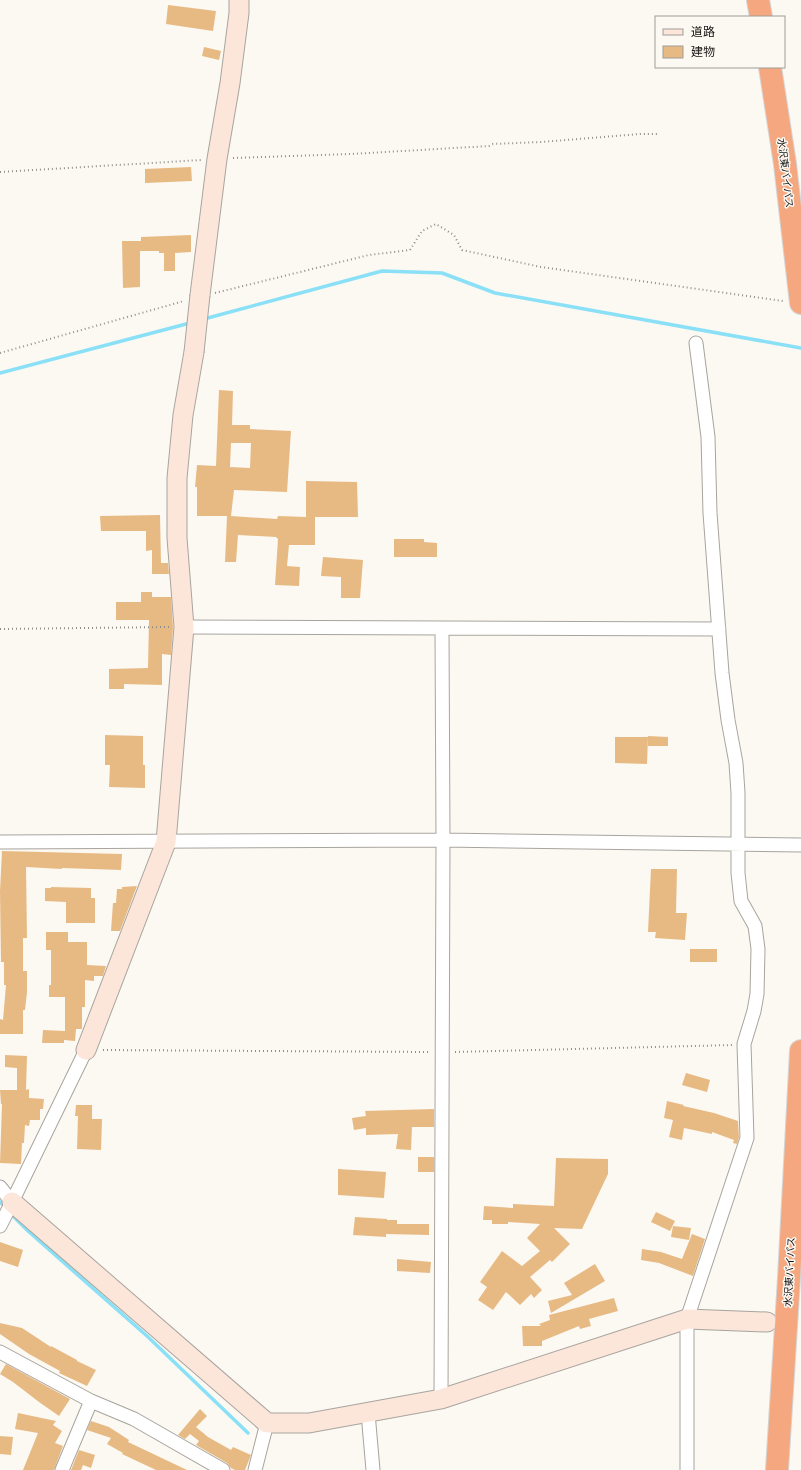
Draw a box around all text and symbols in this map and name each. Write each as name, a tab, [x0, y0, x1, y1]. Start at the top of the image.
legend	[655, 16, 785, 68]
text: 道路	[691, 25, 715, 39]
text: 建物	[691, 45, 715, 59]
street label: 水沢東バイパス	[775, 138, 795, 208]
street label: 水沢東バイパス	[782, 1237, 798, 1307]

